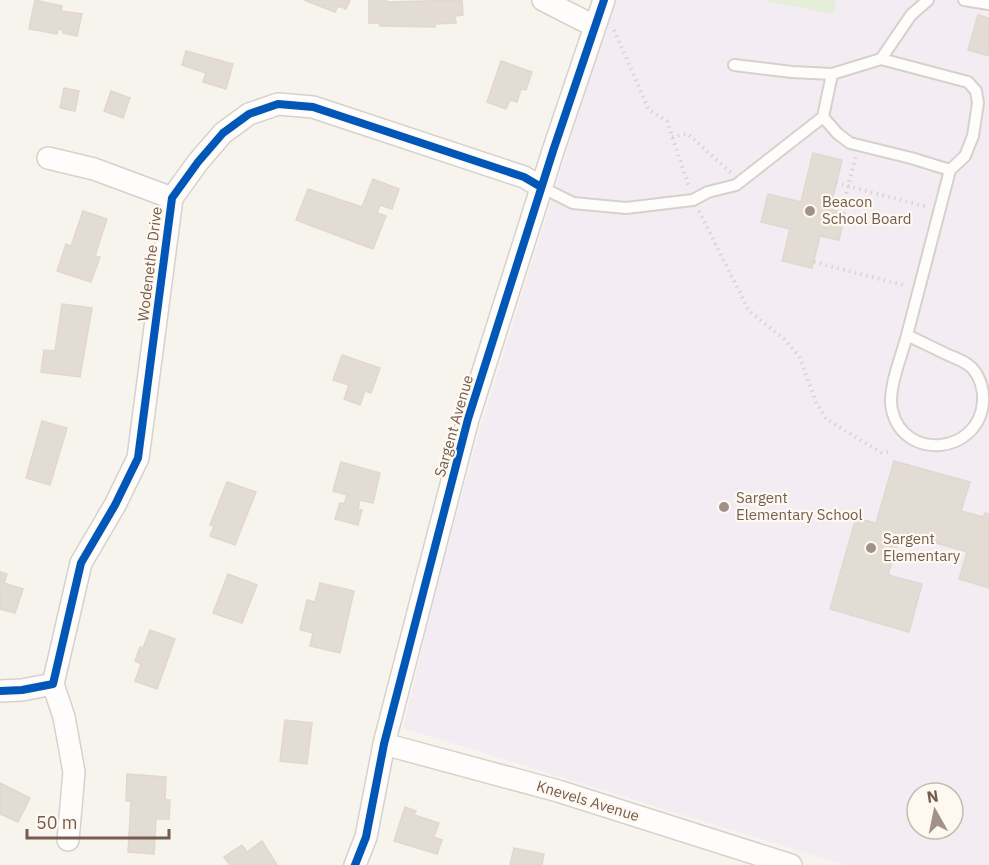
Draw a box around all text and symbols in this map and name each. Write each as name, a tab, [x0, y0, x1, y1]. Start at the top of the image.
place label: Beacon School Board	[822, 192, 912, 228]
marker: Beacon School Board	[803, 204, 817, 218]
street label: Wodenethe Drive	[133, 205, 166, 322]
street label: Sargent Avenue	[430, 373, 477, 479]
place label: Sargent Elementary School	[736, 488, 863, 524]
marker: Sargent Elementary School	[717, 500, 731, 514]
place label: Sargent Elementary	[883, 529, 961, 565]
marker: Sargent Elementary	[864, 541, 878, 555]
street label: Knevels Avenue	[534, 776, 642, 825]
north arrow	[905, 781, 965, 841]
text: N	[925, 785, 940, 807]
scale bar	[27, 802, 170, 840]
text: 50 m	[36, 811, 78, 834]

